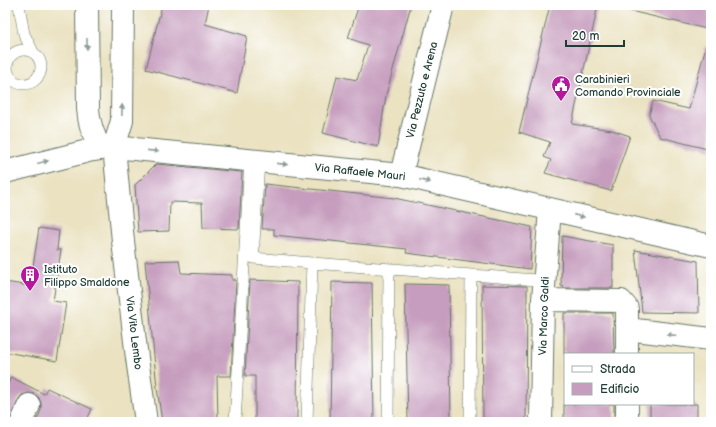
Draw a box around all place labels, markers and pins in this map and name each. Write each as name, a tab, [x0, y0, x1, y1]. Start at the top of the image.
place label: Carabinieri Comando Provinciale	[575, 73, 681, 99]
public building icon: Carabinieri Comando Provinciale	[550, 74, 572, 102]
place label: Istituto Filippo Smaldone	[44, 263, 130, 289]
building icon: Istituto Filippo Smaldone	[19, 264, 41, 292]

